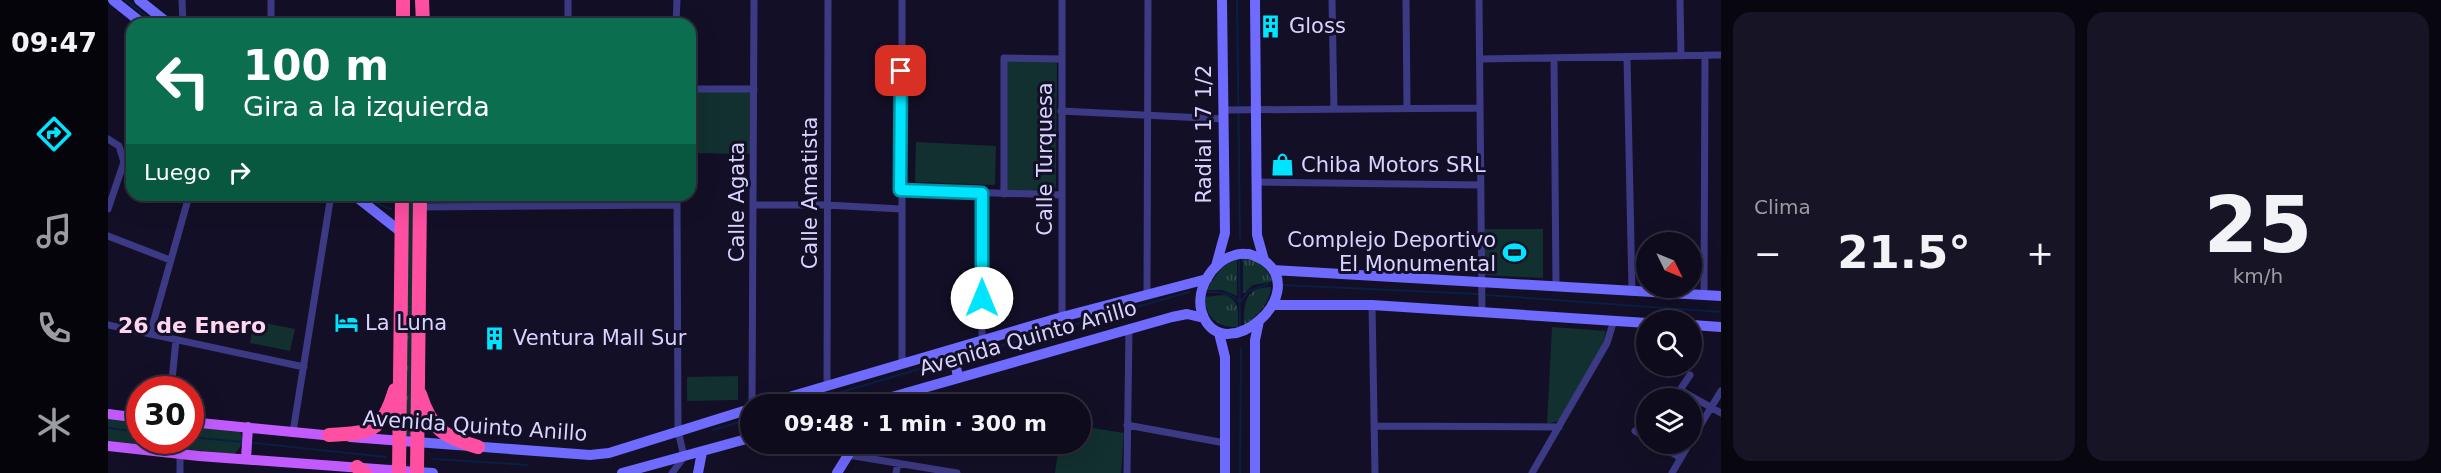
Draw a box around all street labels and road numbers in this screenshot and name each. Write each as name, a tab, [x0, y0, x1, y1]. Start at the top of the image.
street label: Radial 17 1/2	[1192, 65, 1216, 203]
street label: Calle Turquesa	[1033, 82, 1057, 236]
street label: Calle Amatista	[798, 117, 822, 269]
street label: Calle Agata	[725, 142, 749, 262]
street label: Avenida Quinto Anillo	[916, 295, 1140, 381]
street label: Avenida Quinto Anillo	[362, 406, 588, 446]

